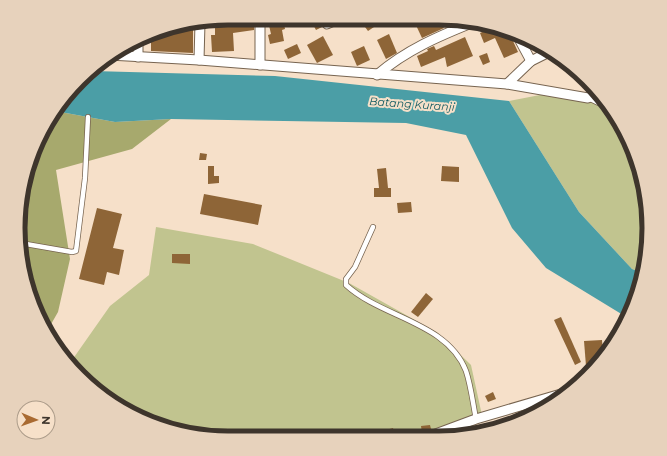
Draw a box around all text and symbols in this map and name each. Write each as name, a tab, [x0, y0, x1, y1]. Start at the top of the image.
water label: Batang Kuranji	[369, 94, 455, 114]
north arrow	[16, 400, 56, 440]
text: N	[39, 416, 53, 425]

